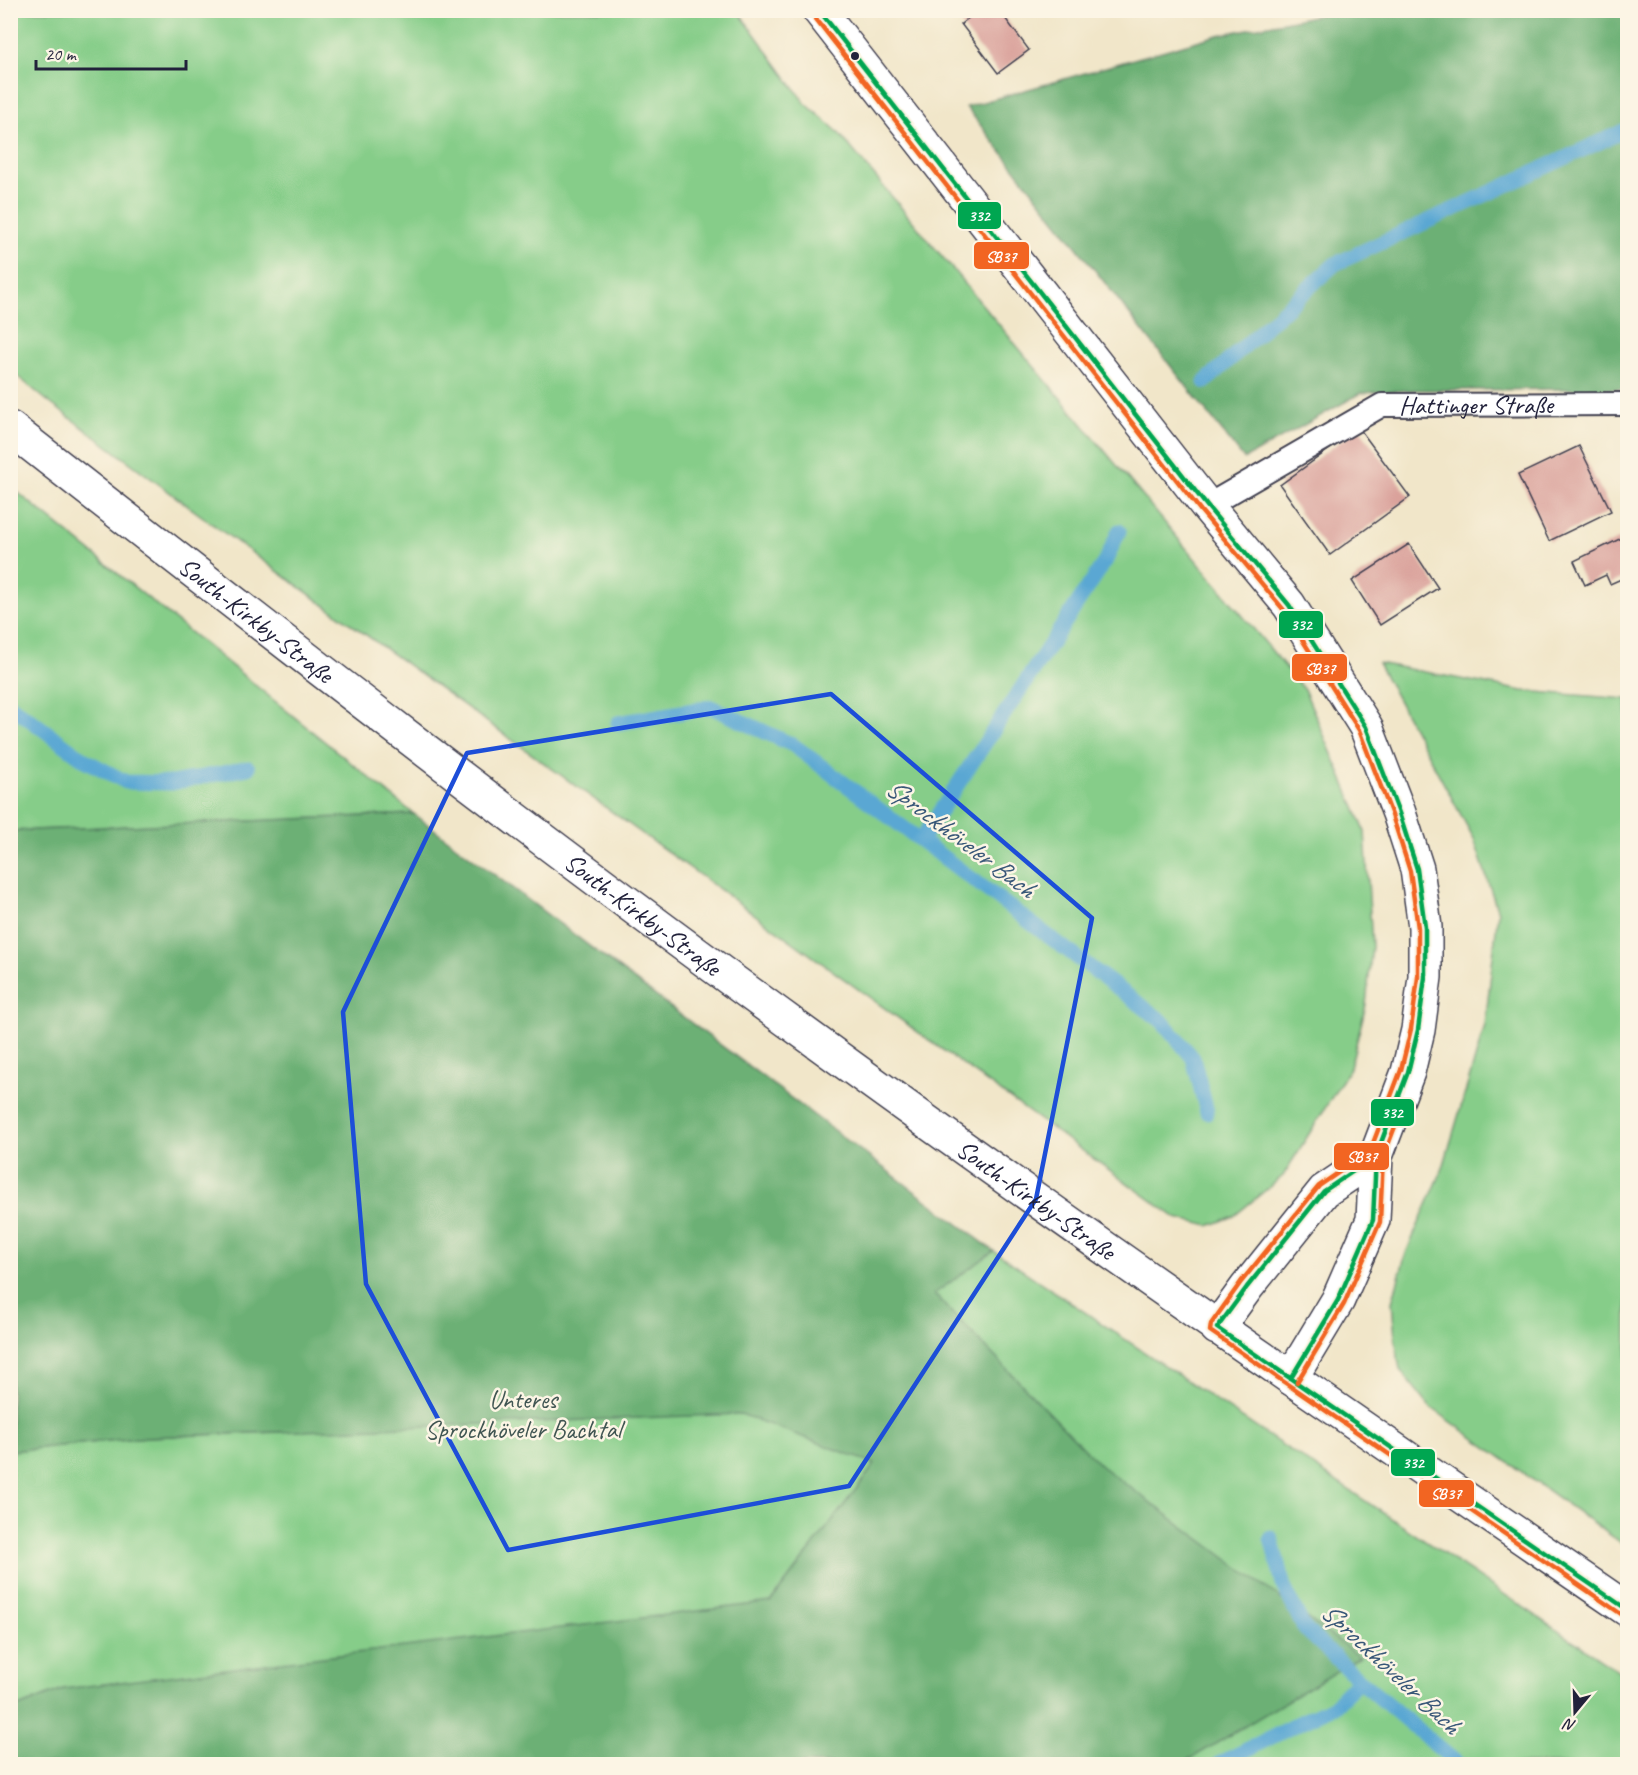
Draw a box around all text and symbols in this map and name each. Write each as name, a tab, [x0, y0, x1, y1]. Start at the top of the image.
scale bar	[36, 33, 186, 71]
text: 20 m	[45, 43, 78, 65]
unlabelled marker	[849, 50, 861, 62]
line badge: 332	[957, 201, 1002, 230]
text: 332	[968, 206, 992, 226]
line badge: SB37	[973, 241, 1030, 270]
text: SB37	[986, 247, 1018, 267]
street label: Hattinger Straße	[1399, 388, 1555, 422]
street label: South-Kirkby-Straße	[172, 550, 342, 692]
line badge: 332	[1278, 610, 1324, 639]
text: 332	[1290, 615, 1314, 635]
line badge: SB37	[1291, 653, 1348, 682]
text: SB37	[1305, 659, 1337, 679]
water label: Sprockhöveler Bach	[879, 771, 1044, 906]
street label: South-Kirkby-Straße	[558, 845, 729, 985]
line badge: 332	[1370, 1098, 1415, 1127]
text: 332	[1381, 1103, 1405, 1123]
street label: South-Kirkby-Straße	[950, 1132, 1124, 1269]
line badge: SB37	[1333, 1142, 1390, 1171]
text: SB37	[1347, 1147, 1379, 1167]
park label: Unteres Sprockhöveler Bachtal	[425, 1383, 626, 1446]
line badge: 332	[1390, 1448, 1436, 1477]
text: 332	[1402, 1453, 1426, 1473]
line badge: SB37	[1418, 1479, 1475, 1508]
text: SB37	[1431, 1484, 1463, 1504]
water label: Sprockhöveler Bach	[1314, 1595, 1469, 1743]
north arrow	[1545, 1682, 1605, 1742]
text: N	[1560, 1713, 1578, 1736]

